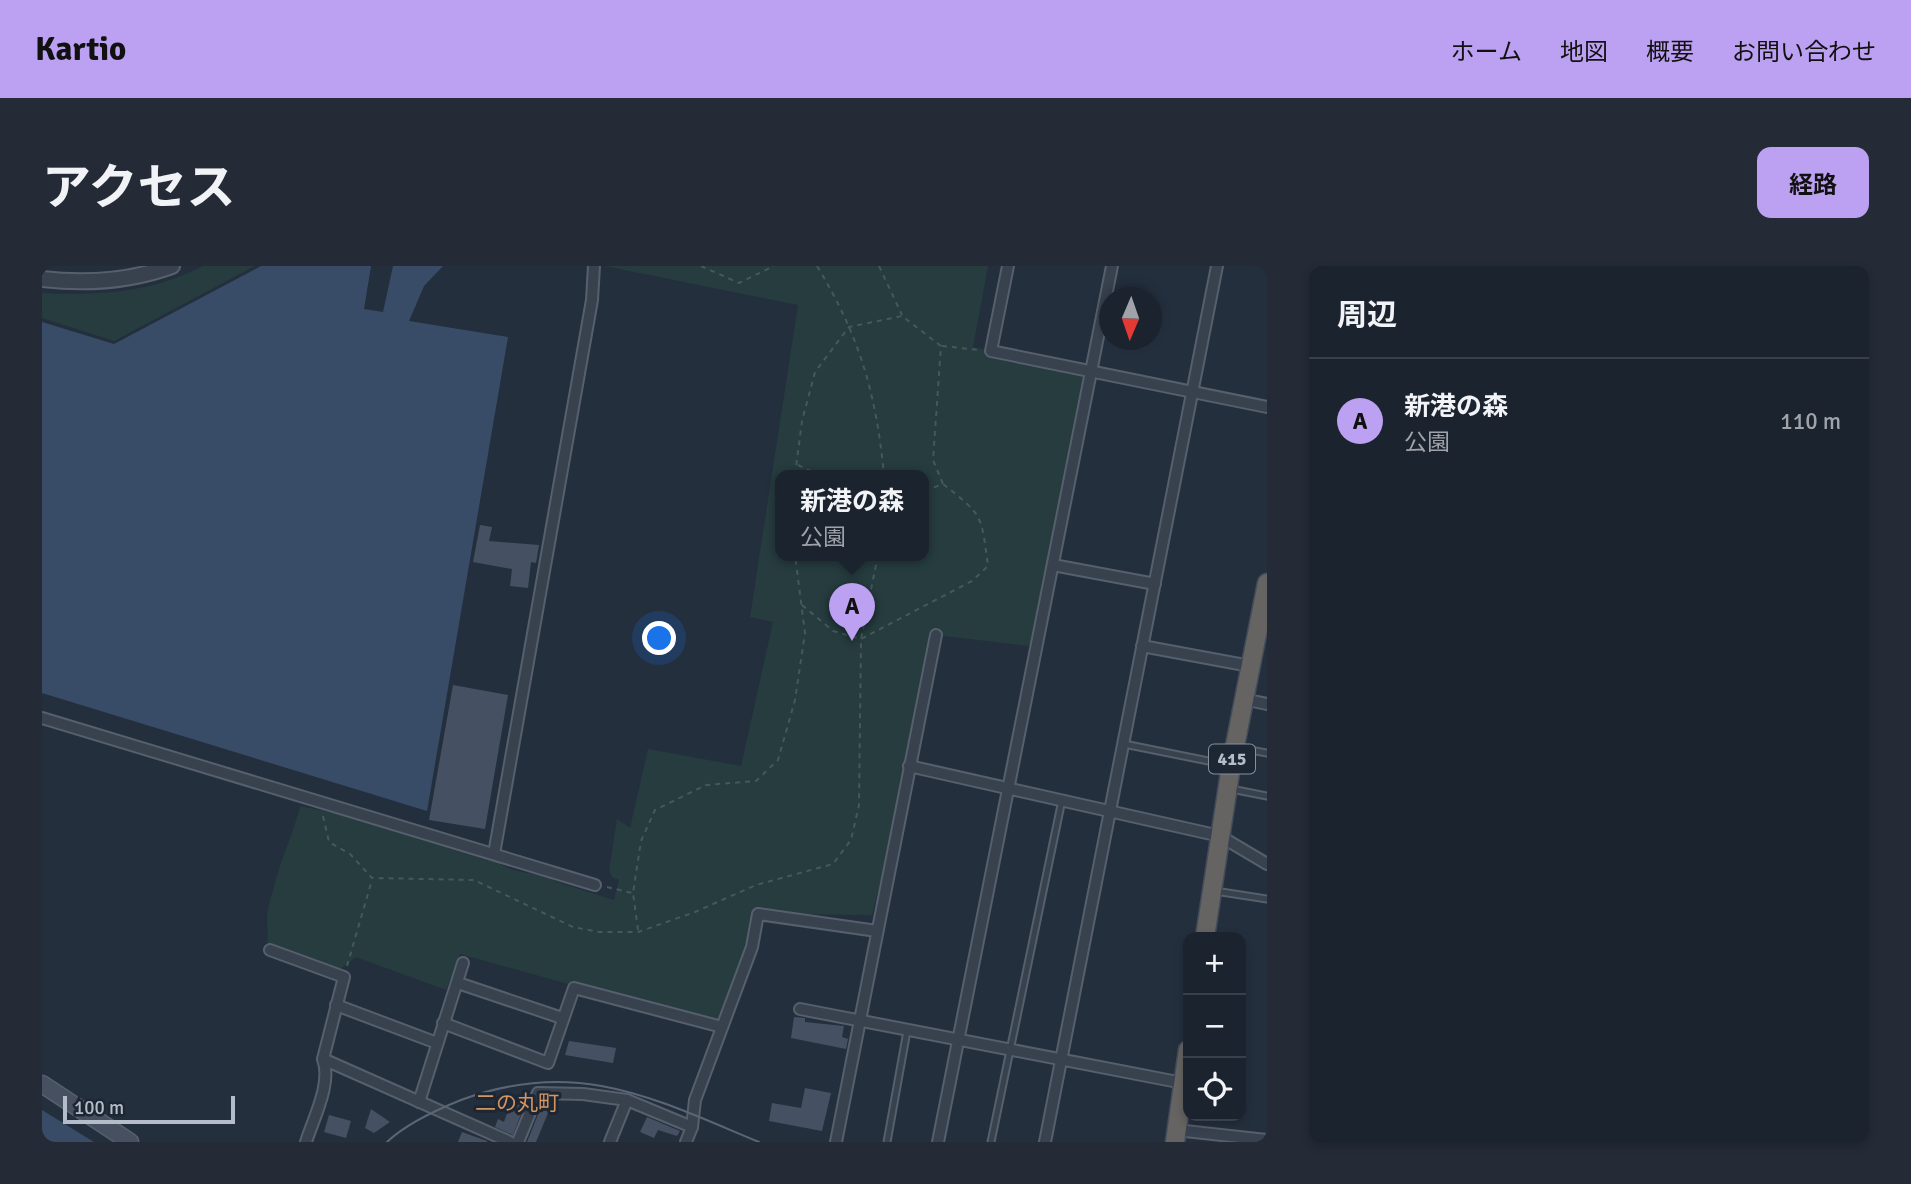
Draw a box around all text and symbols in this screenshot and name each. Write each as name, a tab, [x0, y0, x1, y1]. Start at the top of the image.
text: Kartio	[35, 29, 126, 70]
text: ホーム	[1451, 37, 1522, 67]
text: 地図	[1560, 37, 1608, 67]
text: 概要	[1646, 37, 1694, 67]
text: お問い合わせ	[1732, 37, 1876, 67]
button: 経路	[1757, 147, 1869, 218]
text: アクセス	[42, 158, 236, 218]
north arrow	[1099, 287, 1162, 350]
text: 周辺	[1337, 297, 1397, 334]
text: 新港の森	[1404, 391, 1508, 423]
text: A	[1353, 407, 1367, 436]
text: 110 m	[1780, 407, 1841, 436]
text: 公園	[1404, 428, 1450, 457]
popup	[775, 470, 929, 561]
text: 新港の森	[800, 486, 904, 518]
text: 公園	[800, 523, 846, 552]
pin: A	[829, 583, 875, 641]
your location	[642, 621, 676, 655]
road number: 415	[1209, 744, 1255, 774]
map controls	[1183, 932, 1246, 1121]
button: +	[1183, 932, 1246, 995]
button: −	[1183, 995, 1246, 1058]
button: locate	[1183, 1058, 1246, 1121]
district label: 二の丸町	[475, 1090, 559, 1116]
scale bar	[63, 1093, 234, 1125]
text: 100 m	[74, 1096, 124, 1120]

